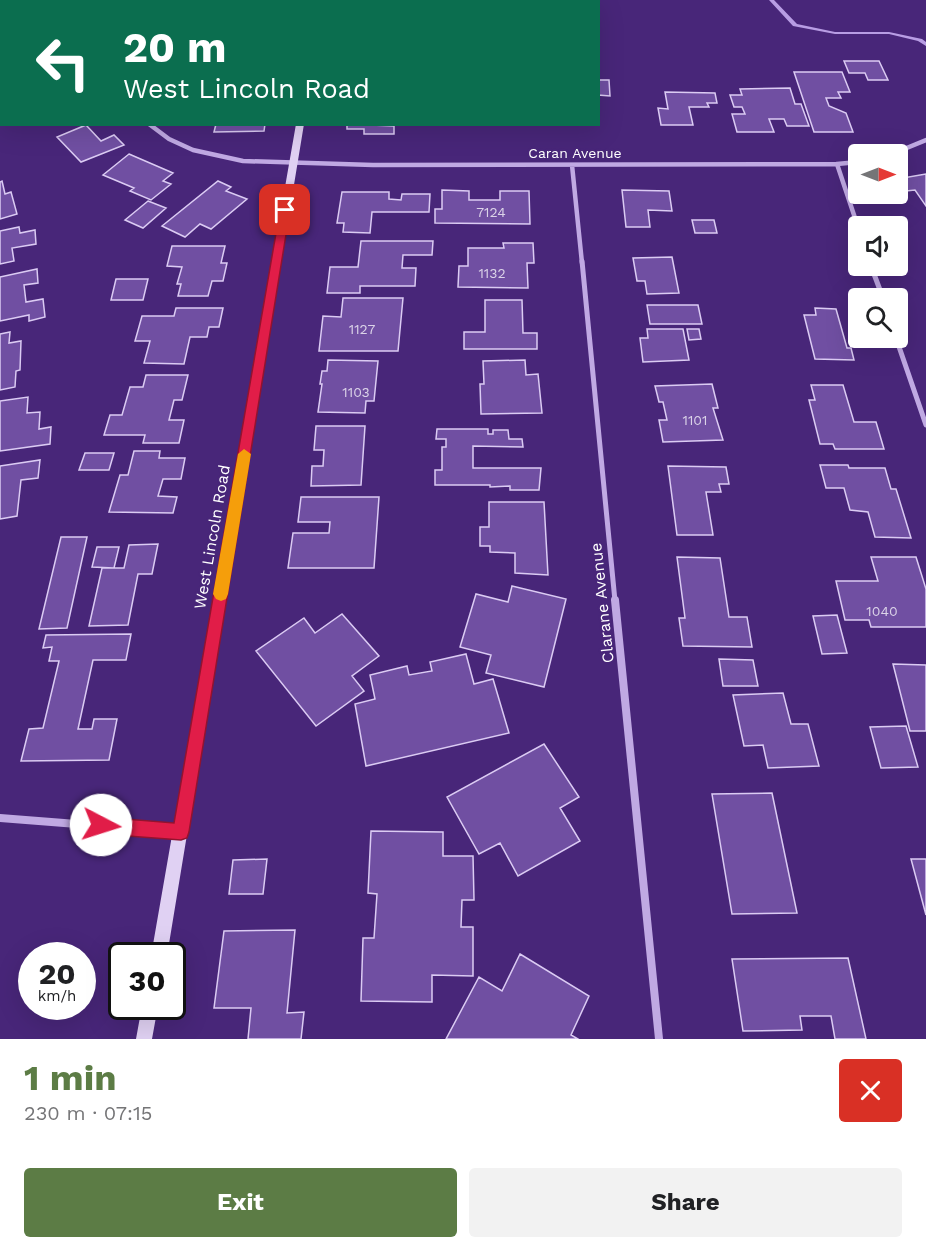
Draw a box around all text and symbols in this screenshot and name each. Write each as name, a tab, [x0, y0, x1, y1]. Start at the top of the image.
text: 20 m	[123, 23, 227, 72]
icon: left	[24, 24, 102, 102]
text: West Lincoln Road	[123, 73, 370, 105]
north arrow	[848, 144, 908, 204]
map controls	[848, 144, 908, 348]
street label: Caran Avenue	[528, 145, 622, 161]
pin	[259, 184, 310, 235]
icon: arrive	[268, 193, 301, 226]
house number: 7124	[476, 204, 506, 220]
button: sound	[848, 216, 908, 276]
house number: 1132	[478, 265, 506, 281]
button: search	[848, 288, 908, 348]
house number: 1127	[349, 321, 375, 337]
house number: 1103	[342, 384, 370, 400]
house number: 1101	[682, 412, 708, 428]
street label: West Lincoln Road	[190, 463, 234, 611]
street label: Clarane Avenue	[586, 542, 618, 664]
house number: 1040	[866, 603, 898, 619]
position arrow	[69, 793, 133, 857]
speed limit sign: 30	[108, 942, 186, 1020]
text: 20	[38, 956, 76, 991]
text: km/h	[38, 987, 76, 1005]
text: 1 min	[24, 1057, 116, 1099]
button: close	[839, 1059, 902, 1122]
text: 230 m · 07:15	[24, 1101, 152, 1125]
button: Exit	[24, 1168, 457, 1237]
button: Share	[469, 1168, 902, 1237]

